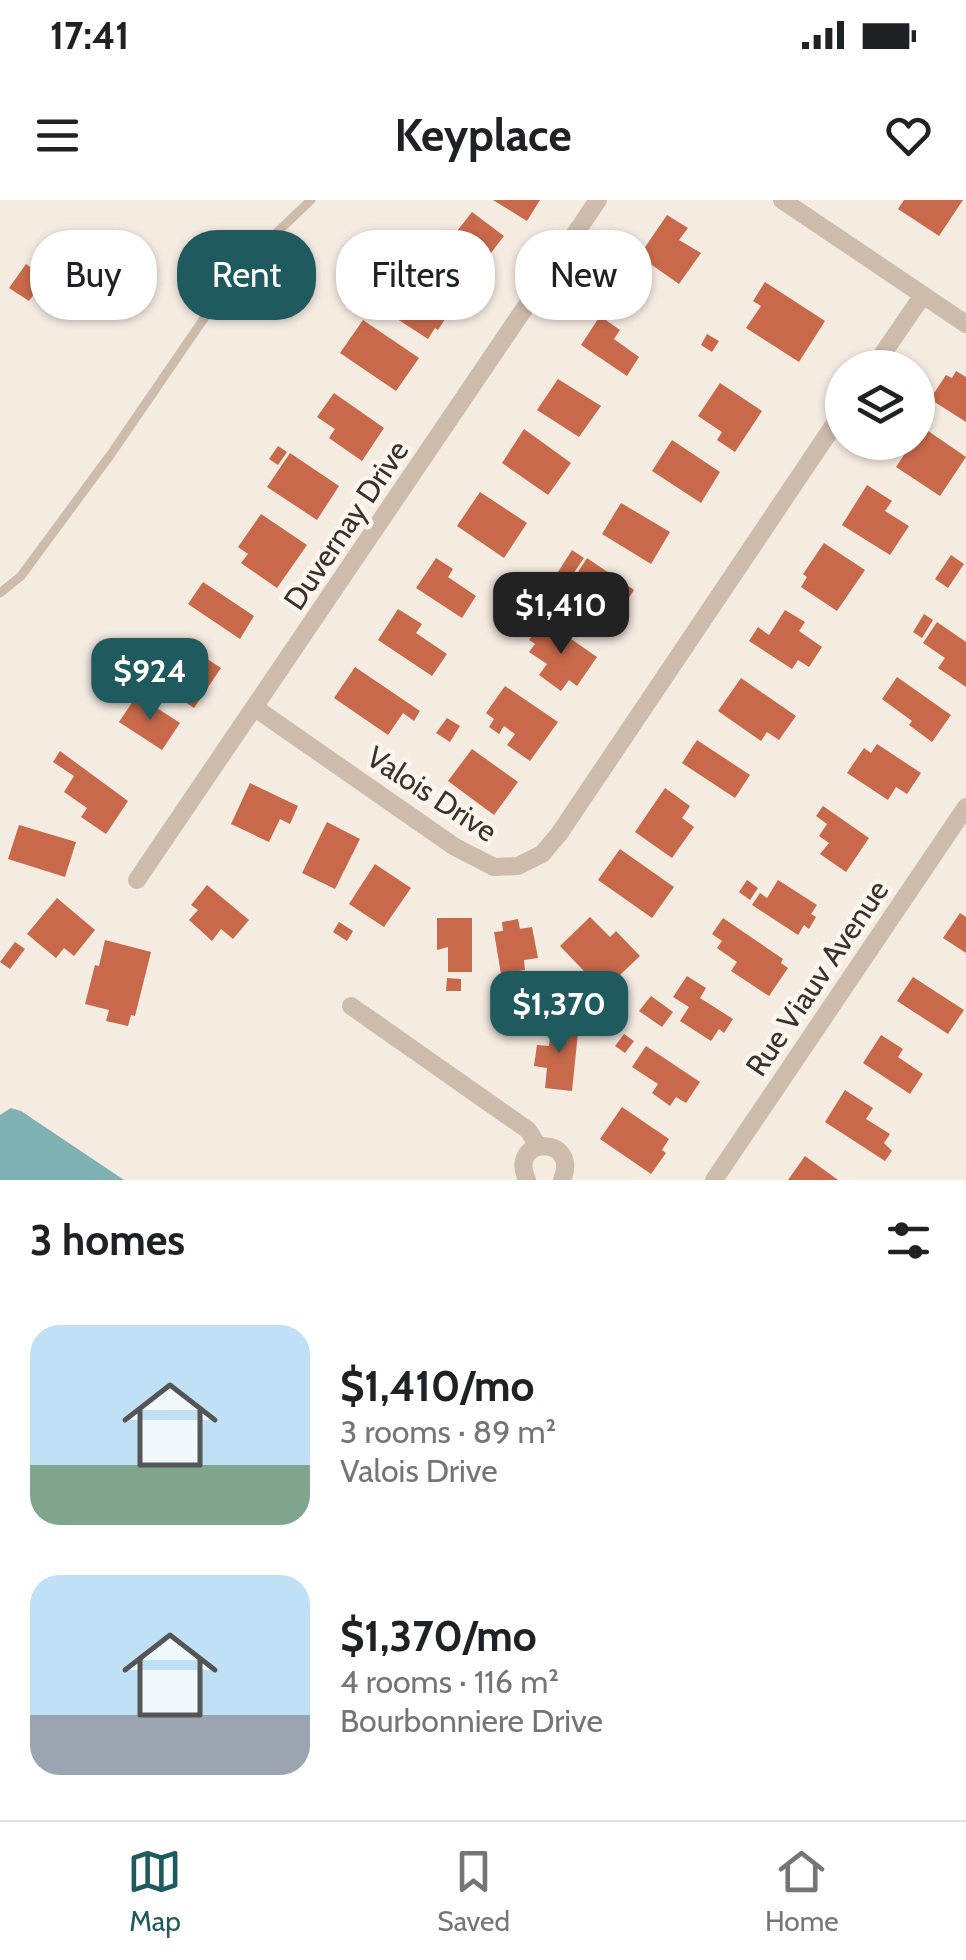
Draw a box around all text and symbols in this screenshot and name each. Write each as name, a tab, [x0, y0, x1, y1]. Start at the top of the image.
text: 17:41	[50, 12, 129, 59]
icon: menu	[30, 108, 85, 163]
text: Keyplace	[394, 108, 572, 162]
icon: heart	[881, 108, 936, 163]
chip: Buy	[30, 230, 157, 320]
chip: Rent	[177, 230, 316, 320]
chip: Filters	[336, 230, 495, 320]
chip: New	[515, 230, 652, 320]
map controls	[825, 350, 935, 460]
button: layers	[825, 350, 935, 460]
street label: Duvernay Drive	[276, 433, 416, 617]
pin: $1,410	[480, 572, 642, 657]
text: $1,410	[515, 585, 607, 624]
pin: $924	[91, 638, 209, 723]
text: $924	[113, 651, 187, 690]
street label: Valois Drive	[360, 738, 504, 850]
street label: Rue Viauv Avenue	[738, 873, 896, 1083]
pin: $1,370	[478, 971, 640, 1056]
text: $1,370	[512, 984, 606, 1023]
icon: filters	[881, 1213, 936, 1268]
text: 3 homes	[30, 1214, 185, 1266]
text: $1,410/mo	[340, 1360, 534, 1412]
icon: home	[110, 1365, 230, 1485]
text: 3 rooms · 89 m²	[340, 1412, 556, 1451]
text: Valois Drive	[340, 1451, 498, 1490]
text: $1,370/mo	[340, 1610, 537, 1662]
icon: home	[110, 1615, 230, 1735]
text: 4 rooms · 116 m²	[340, 1662, 559, 1701]
text: Bourbonniere Drive	[340, 1701, 603, 1740]
tab: Map	[127, 1844, 182, 1938]
tab: Saved	[437, 1844, 510, 1938]
tab: Home	[765, 1844, 839, 1938]

